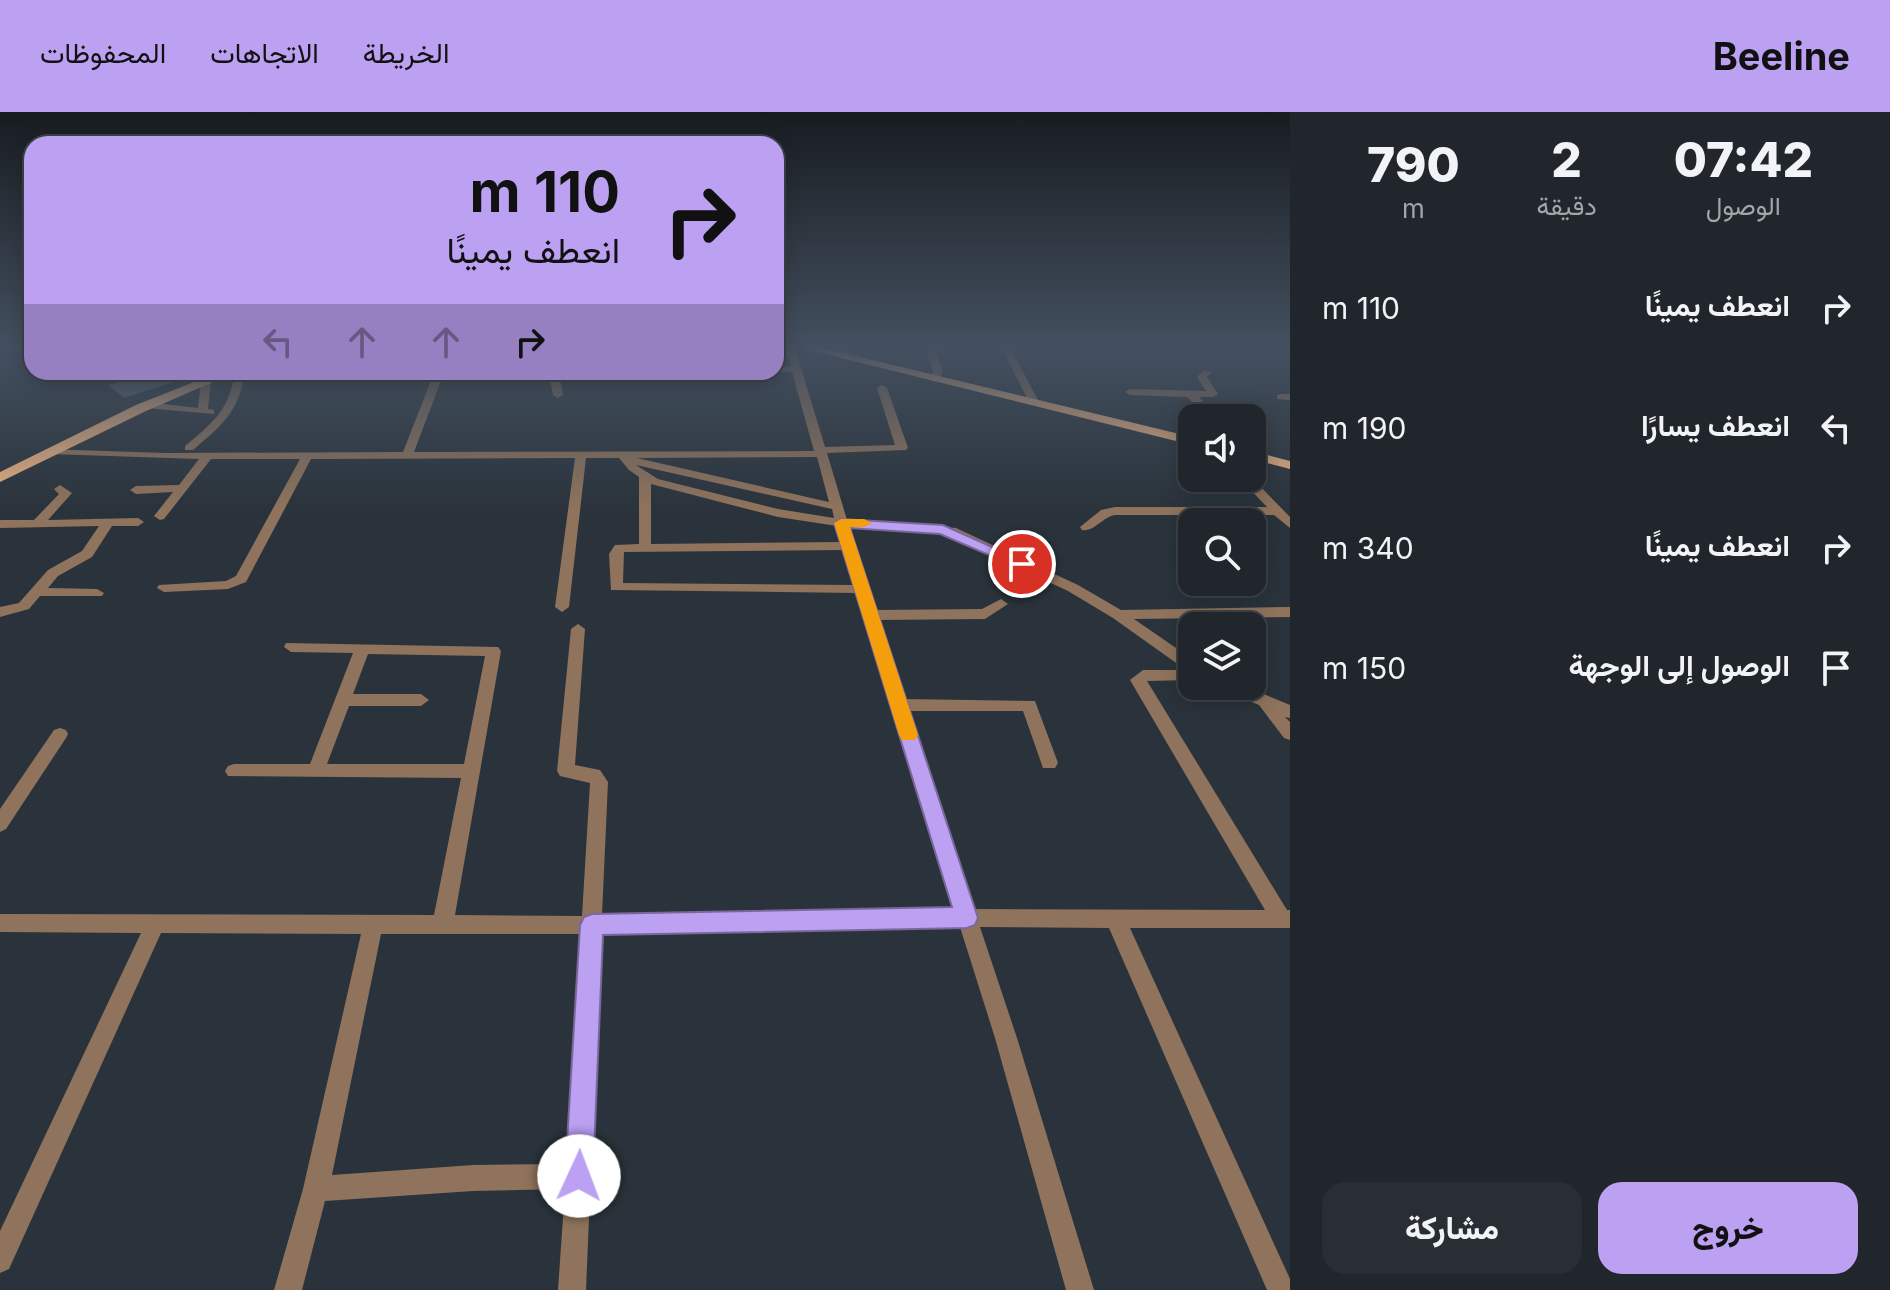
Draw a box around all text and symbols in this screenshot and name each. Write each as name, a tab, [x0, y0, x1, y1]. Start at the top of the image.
text: Beeline	[1713, 33, 1850, 79]
text: المحفوظات	[40, 36, 166, 70]
text: الاتجاهات	[210, 36, 319, 70]
text: الخريطة	[363, 36, 449, 70]
text: 2	[1551, 130, 1582, 189]
text: 07:42	[1674, 130, 1813, 189]
text: 790	[1367, 135, 1460, 194]
text: 110 m	[470, 158, 620, 226]
icon: right	[648, 168, 752, 272]
text: دقيقة	[1537, 190, 1597, 221]
text: الوصول	[1706, 190, 1781, 221]
text: m	[1402, 193, 1425, 224]
text: انعطف يمينًا	[446, 228, 620, 272]
icon: right	[1814, 286, 1858, 330]
text: انعطف يمينًا	[1645, 287, 1790, 323]
text: 110 m	[1322, 290, 1400, 326]
icon: left	[256, 320, 300, 364]
icon: ahead	[340, 320, 384, 364]
icon: ahead	[424, 320, 468, 364]
icon: right	[508, 320, 552, 364]
map controls	[1178, 404, 1266, 700]
button: sound	[1178, 404, 1266, 492]
icon: left	[1814, 406, 1858, 450]
text: انعطف يسارًا	[1641, 407, 1790, 443]
text: 190 m	[1322, 410, 1406, 446]
button: search	[1178, 508, 1266, 596]
icon: right	[1814, 526, 1858, 570]
text: انعطف يمينًا	[1645, 527, 1790, 563]
pin	[988, 530, 1056, 598]
text: 340 m	[1322, 530, 1414, 566]
icon: arrive	[1000, 542, 1044, 586]
button: layers	[1178, 612, 1266, 700]
icon: arrive	[1814, 646, 1858, 690]
text: الوصول إلى الوجهة	[1568, 647, 1790, 683]
text: 150 m	[1322, 650, 1406, 686]
position arrow	[537, 1134, 621, 1218]
button: مشاركة	[1322, 1182, 1582, 1274]
button: خروج	[1598, 1182, 1858, 1274]

